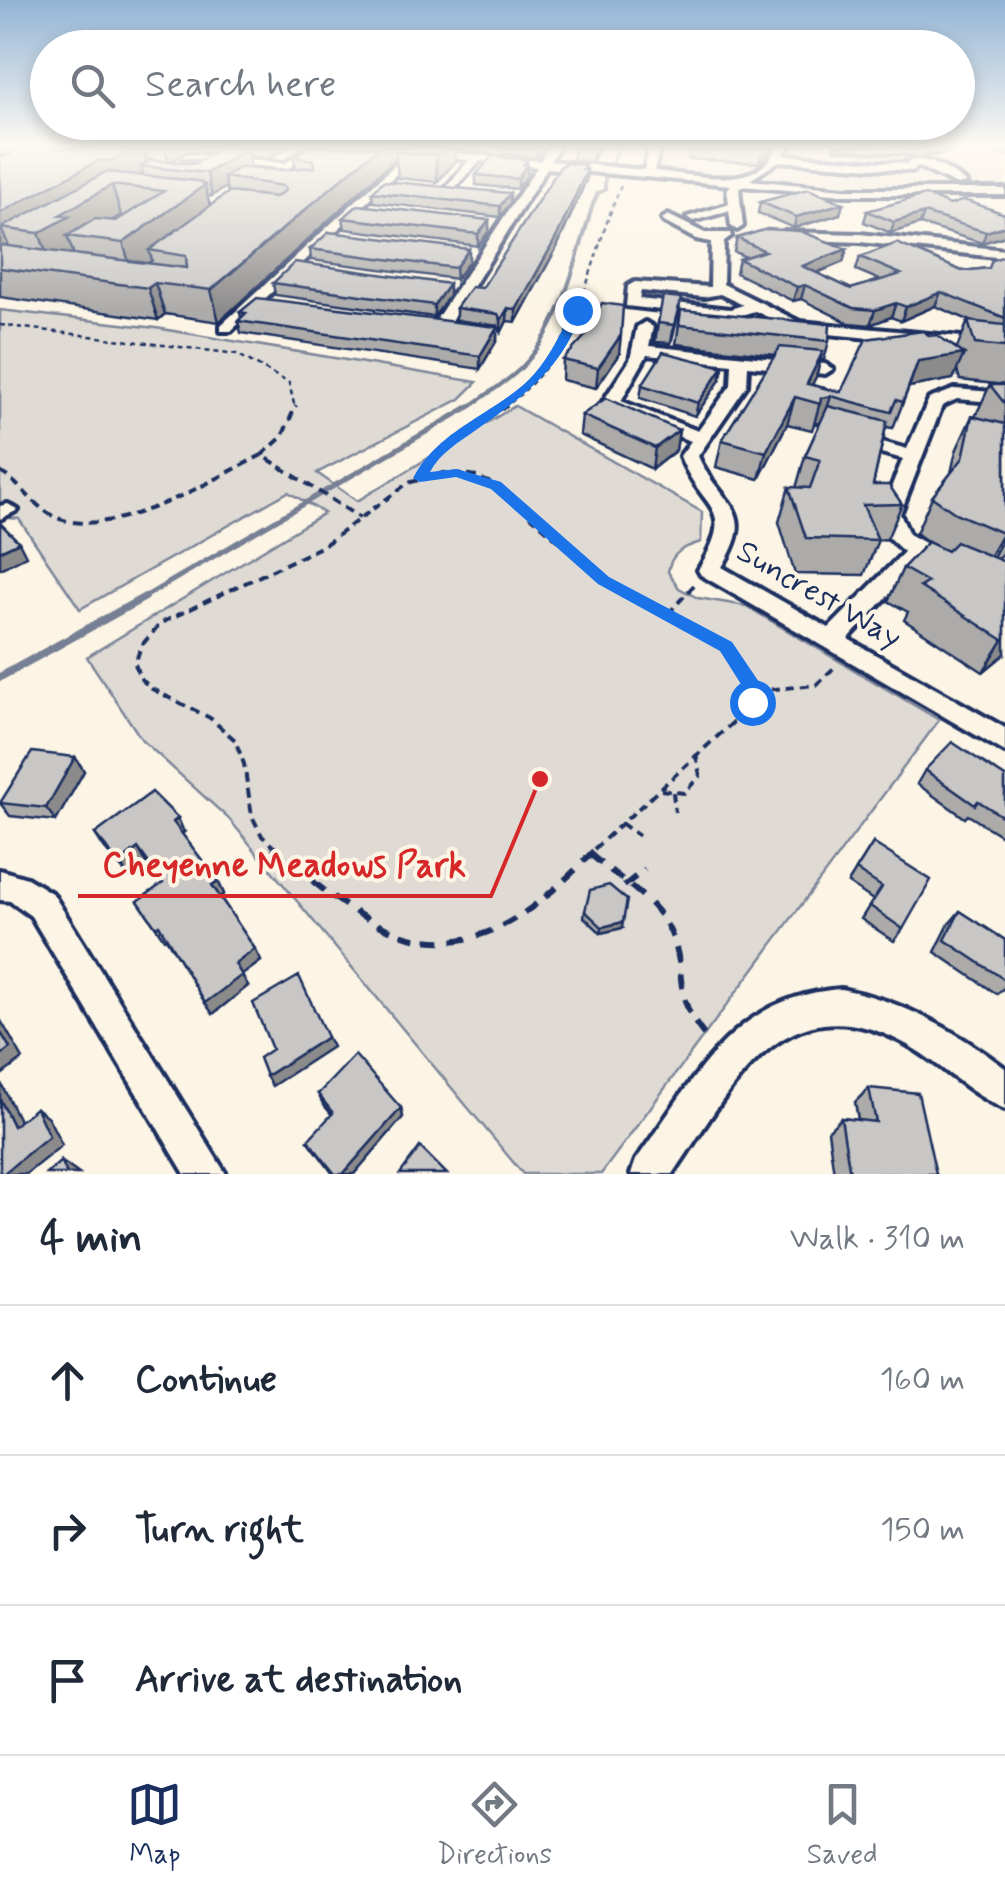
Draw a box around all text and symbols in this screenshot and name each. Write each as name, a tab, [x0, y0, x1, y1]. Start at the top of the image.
search box	[30, 30, 975, 140]
icon: search	[65, 58, 120, 113]
text: Search here	[145, 61, 336, 110]
route end	[555, 288, 601, 334]
street label: Suncrest Way	[729, 531, 909, 659]
route start	[730, 680, 776, 726]
callout: Cheyenne Meadows Park	[78, 831, 491, 896]
text: Cheyenne Meadows Park	[102, 843, 466, 889]
text: 4 min	[40, 1212, 142, 1267]
text: Walk · 310 m	[790, 1218, 965, 1260]
icon: ahead	[40, 1353, 95, 1408]
text: Continue	[135, 1356, 277, 1405]
text: 160 m	[880, 1359, 965, 1401]
icon: right	[40, 1503, 95, 1558]
text: Turn right	[135, 1506, 304, 1555]
text: 150 m	[880, 1509, 965, 1551]
icon: arrive	[40, 1653, 95, 1708]
text: Arrive at destination	[135, 1656, 462, 1705]
tab: Map	[127, 1777, 182, 1874]
tab: Directions	[437, 1777, 552, 1874]
tab: Saved	[807, 1777, 878, 1874]

